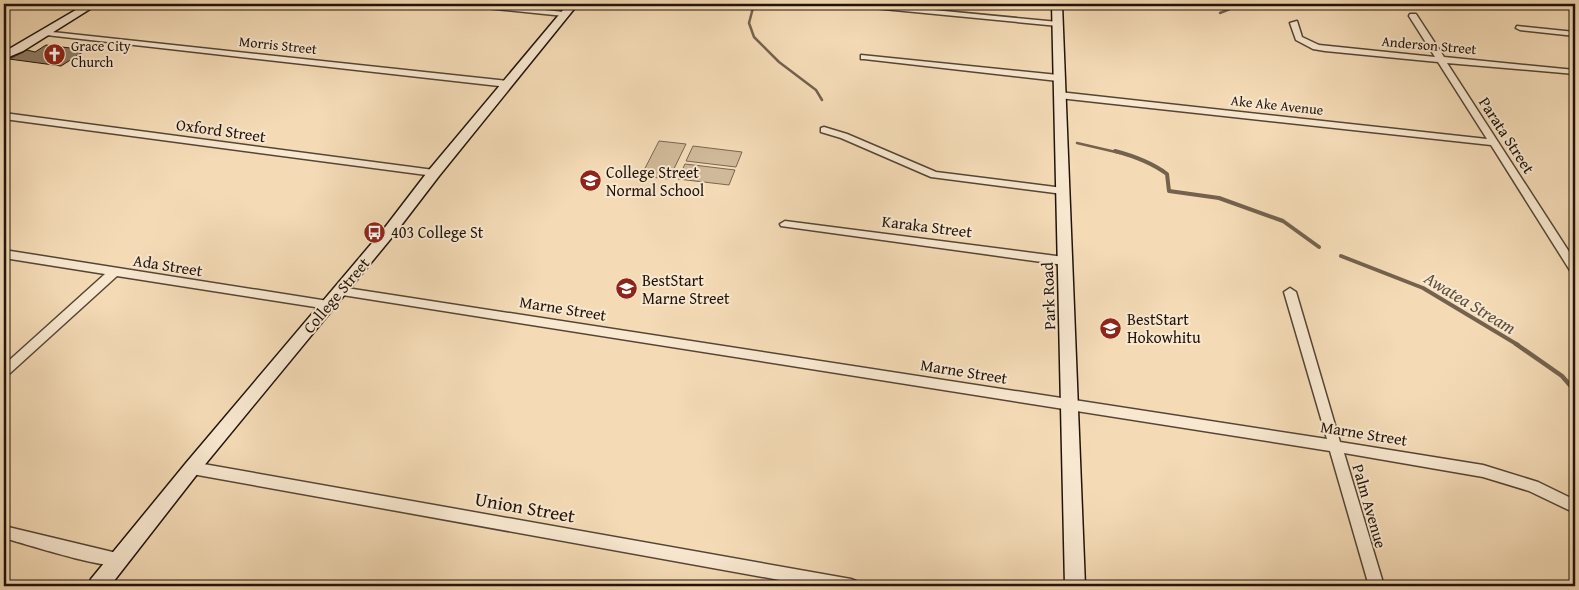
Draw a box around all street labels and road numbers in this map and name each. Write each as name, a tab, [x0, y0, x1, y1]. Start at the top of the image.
street label: Morris Street	[238, 31, 318, 59]
street label: Anderson Street	[1381, 31, 1477, 59]
street label: Ake Ake Avenue	[1230, 90, 1325, 120]
street label: Parata Street	[1473, 92, 1541, 178]
street label: Oxford Street	[175, 112, 268, 148]
street label: Karaka Street	[881, 209, 974, 243]
street label: Ada Street	[132, 248, 205, 282]
street label: College Street	[297, 251, 375, 338]
street label: Park Road	[1035, 261, 1061, 330]
street label: Marne Street	[518, 289, 609, 327]
street label: Marne Street	[919, 352, 1010, 390]
street label: Marne Street	[1319, 414, 1410, 452]
street label: Palm Avenue	[1347, 461, 1393, 551]
street label: Union Street	[473, 484, 578, 530]

